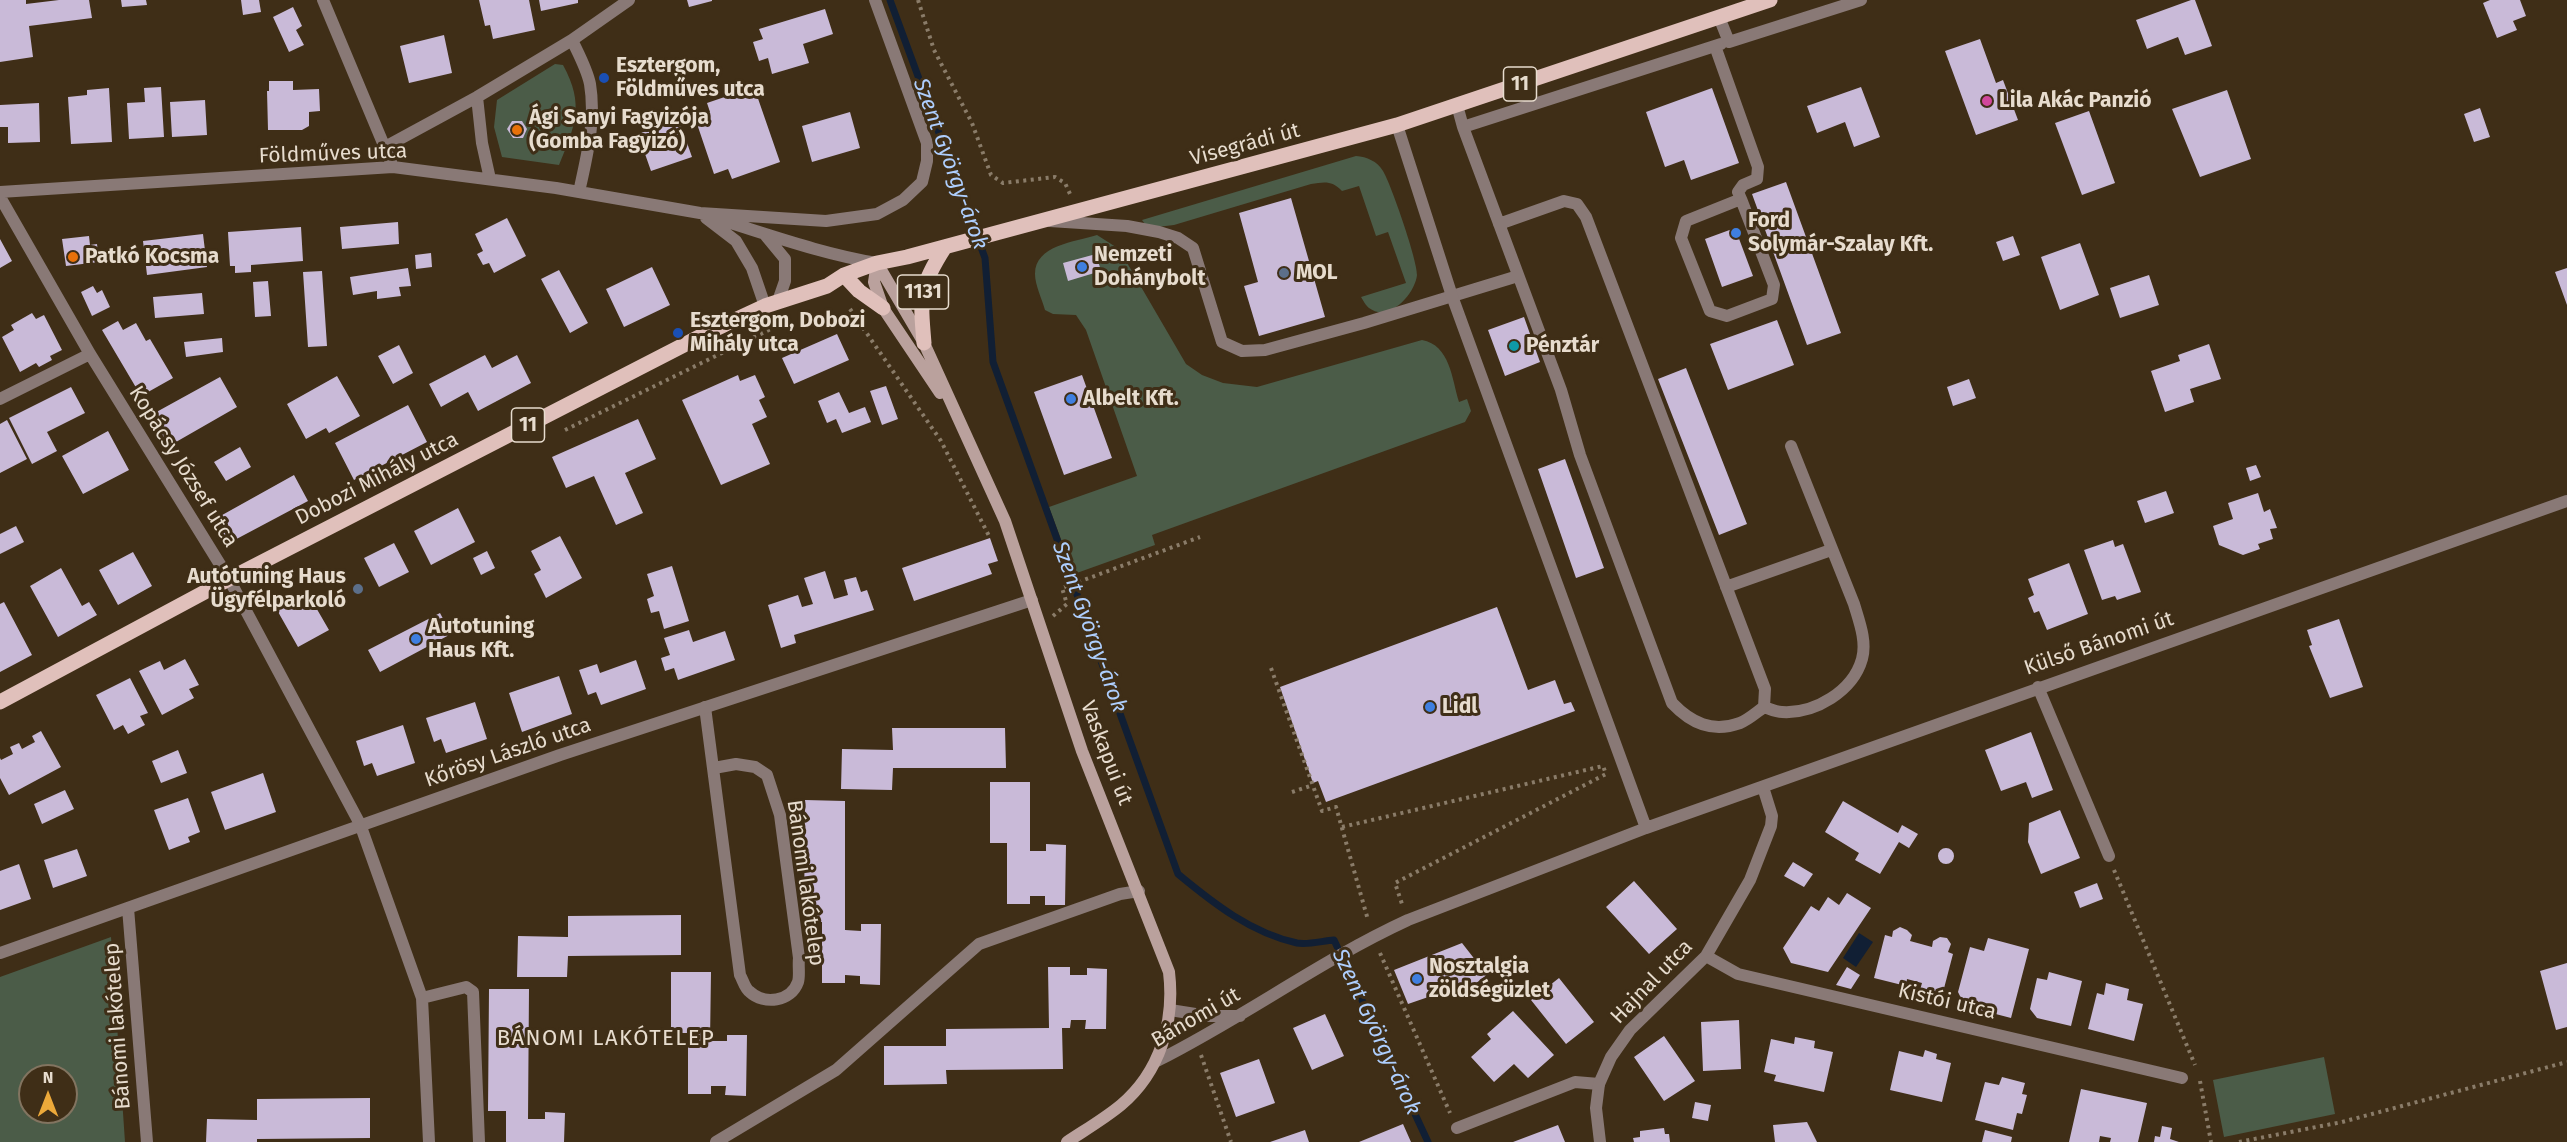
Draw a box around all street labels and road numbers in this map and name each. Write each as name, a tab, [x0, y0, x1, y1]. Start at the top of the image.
road number: 11	[1504, 67, 1537, 101]
street label: Visegrádi út	[1187, 118, 1303, 172]
street label: Földműves utca	[258, 139, 408, 169]
road number: 1131	[898, 275, 948, 309]
street label: Kopácsy József utca	[123, 382, 243, 552]
road number: 11	[512, 408, 544, 442]
street label: Dobozi Mihály utca	[291, 427, 463, 531]
street label: Külső Bánomi út	[2021, 607, 2177, 681]
street label: Vaskapui út	[1075, 697, 1137, 809]
street label: Kőrösy László utca	[421, 713, 595, 793]
street label: Bánomi lakótelep	[781, 798, 829, 968]
street label: Hajnal utca	[1606, 935, 1698, 1029]
street label: Bánomi lakótelep	[100, 942, 136, 1110]
street label: Kistói utca	[1896, 978, 1998, 1026]
street label: Bánomi út	[1147, 983, 1245, 1053]

